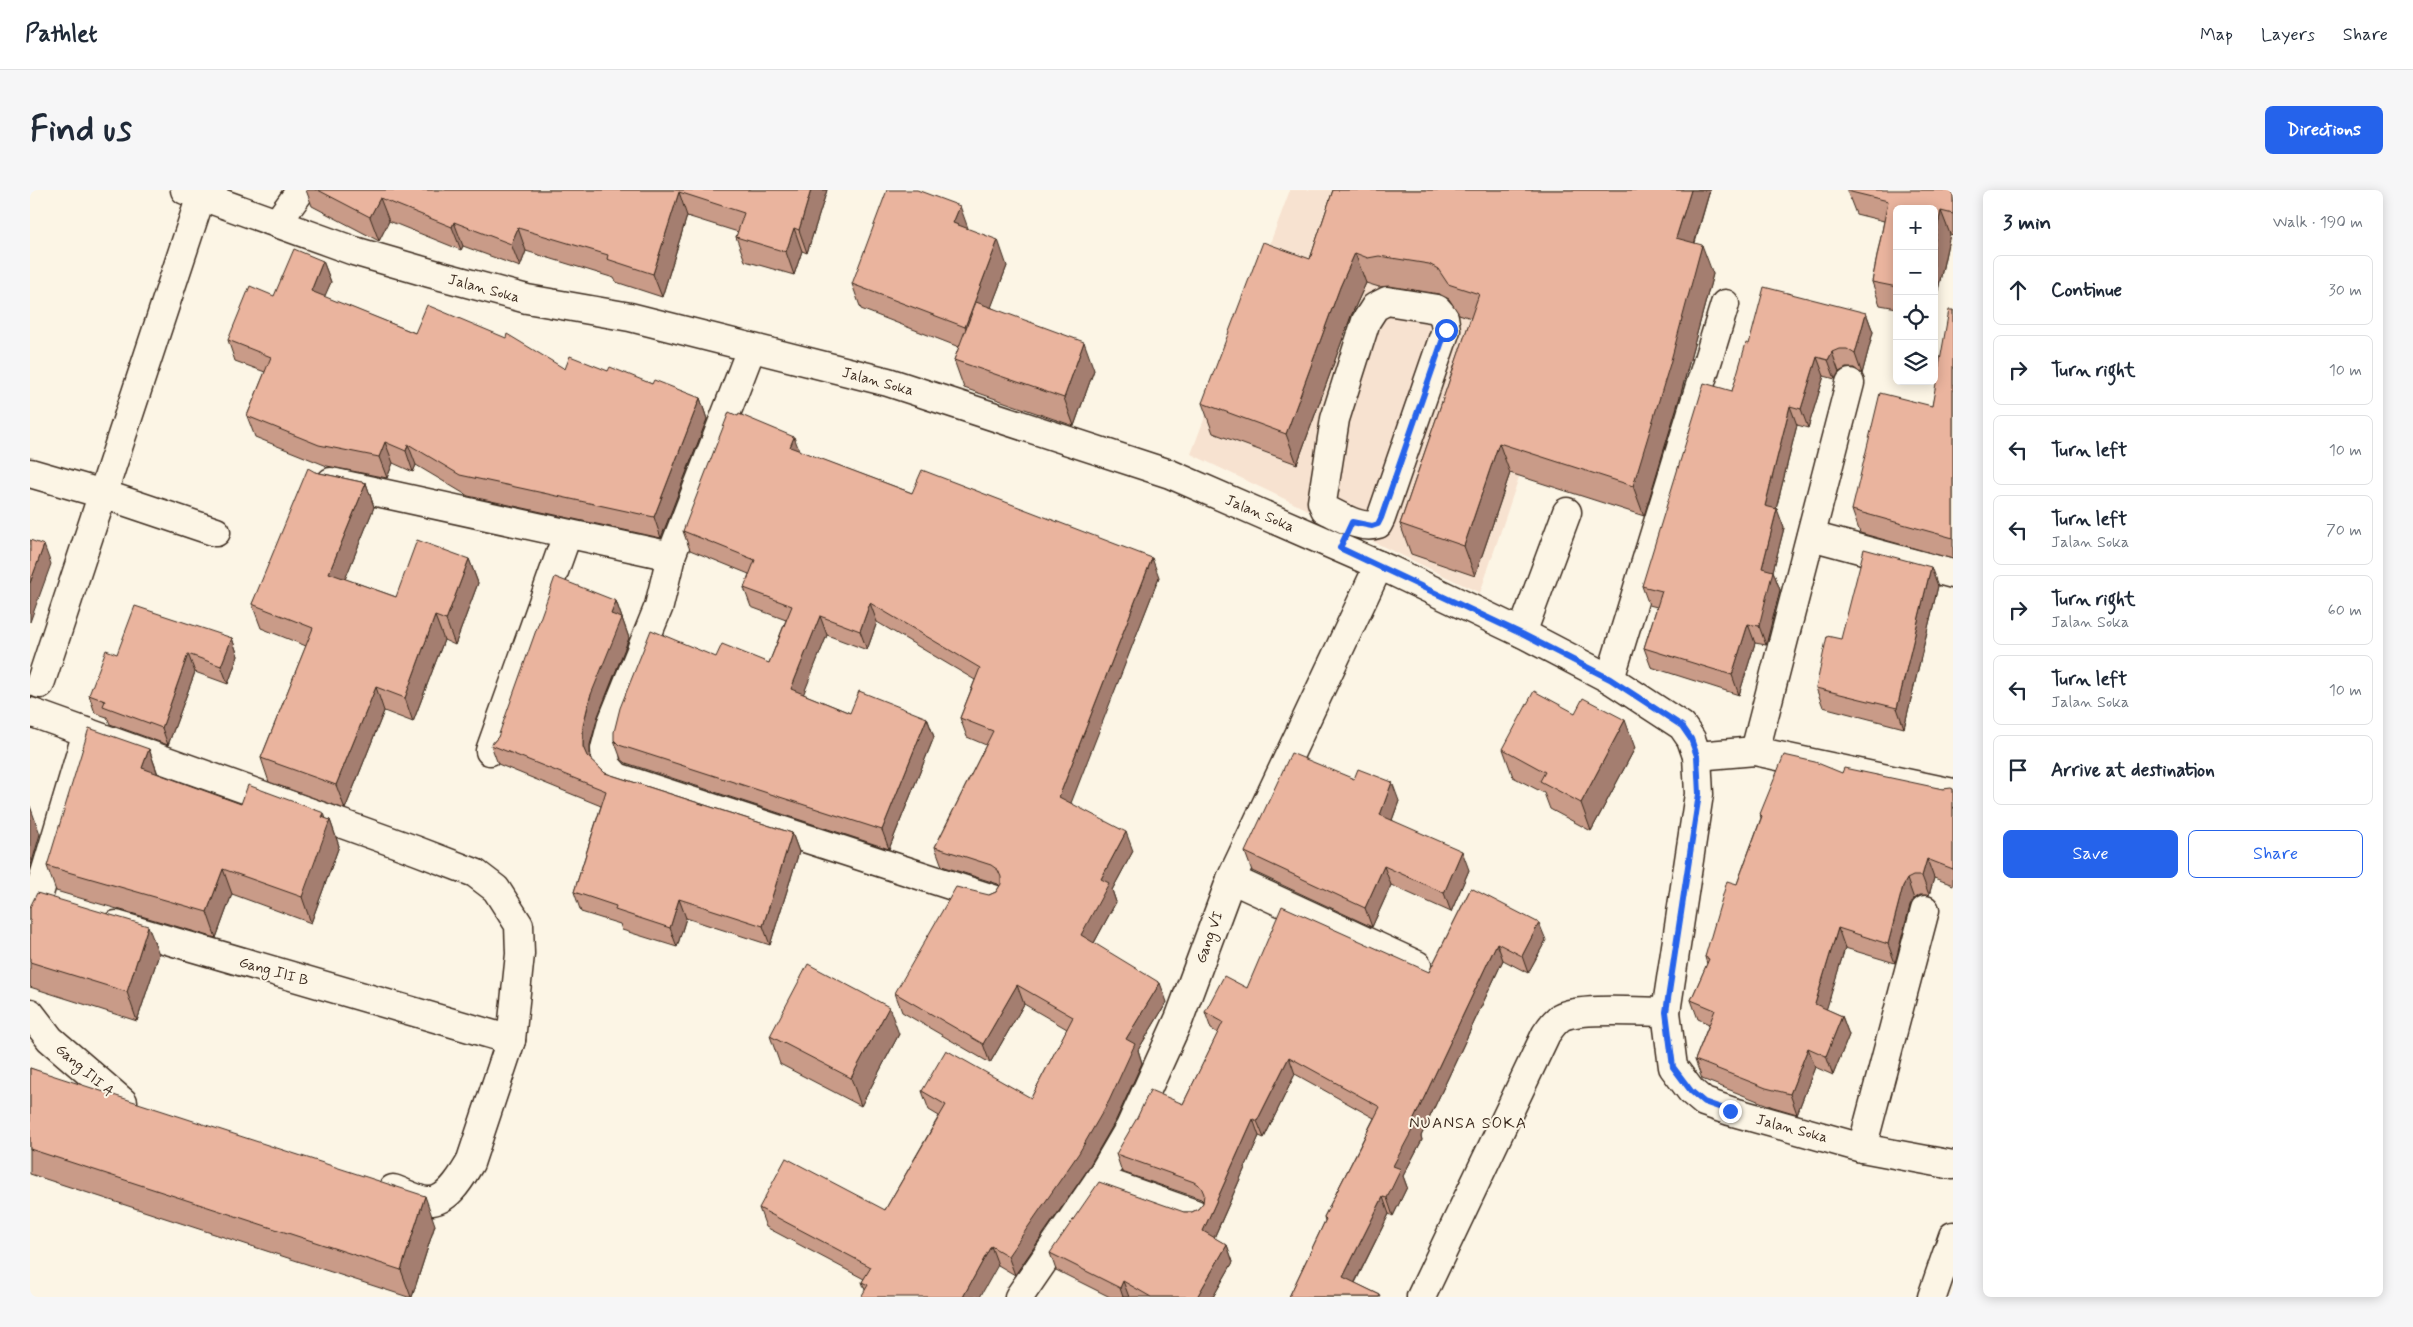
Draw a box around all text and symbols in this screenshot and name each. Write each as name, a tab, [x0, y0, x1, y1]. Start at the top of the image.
text: Pathlet	[25, 19, 97, 50]
text: Map	[2200, 23, 2233, 47]
text: Layers	[2261, 23, 2315, 47]
text: Share	[2343, 23, 2388, 47]
button: Directions	[2265, 106, 2383, 154]
text: Find us	[30, 107, 132, 153]
map controls	[1893, 205, 1938, 385]
button: +	[1893, 205, 1938, 250]
text: 3 min	[2003, 209, 2051, 237]
text: Walk · 190 m	[2273, 212, 2363, 233]
button: −	[1893, 250, 1938, 295]
street label: Jalan Soka	[446, 270, 522, 308]
icon: ahead	[2004, 276, 2032, 304]
text: Continue	[2051, 278, 2122, 303]
text: 30 m	[2329, 280, 2362, 301]
button: locate	[1893, 295, 1938, 340]
route start	[1435, 319, 1458, 342]
button: layers	[1893, 340, 1938, 385]
icon: right	[2004, 356, 2032, 384]
text: Turn right	[2051, 358, 2135, 383]
text: 10 m	[2329, 360, 2362, 381]
street label: Jalan Soka	[840, 363, 916, 401]
icon: left	[2004, 436, 2032, 464]
text: Turn left	[2051, 438, 2127, 463]
text: 10 m	[2329, 440, 2362, 461]
street label: Jalan Soka	[1222, 490, 1298, 538]
text: Turn left	[2051, 507, 2127, 532]
icon: left	[2004, 516, 2032, 544]
text: 70 m	[2326, 520, 2362, 541]
text: Jalan Soka	[2051, 532, 2129, 553]
text: Turn right	[2051, 587, 2135, 612]
icon: right	[2004, 596, 2032, 624]
text: 60 m	[2328, 600, 2362, 621]
text: Jalan Soka	[2051, 612, 2129, 633]
text: Turn left	[2051, 667, 2127, 692]
icon: left	[2004, 676, 2032, 704]
text: 10 m	[2329, 680, 2362, 701]
text: Jalan Soka	[2051, 692, 2129, 713]
icon: arrive	[2004, 756, 2032, 784]
text: Arrive at destination	[2051, 758, 2215, 783]
button: Save	[2003, 830, 2178, 878]
button: Share	[2188, 830, 2363, 878]
street label: Gang VI	[1191, 908, 1230, 967]
street label: Gang III B	[236, 953, 311, 992]
street label: Gang III A	[50, 1040, 118, 1102]
route end	[1719, 1100, 1742, 1123]
street label: Jalan Soka	[1754, 1110, 1830, 1148]
district label: NUANSA SOKA	[1409, 1113, 1527, 1134]

